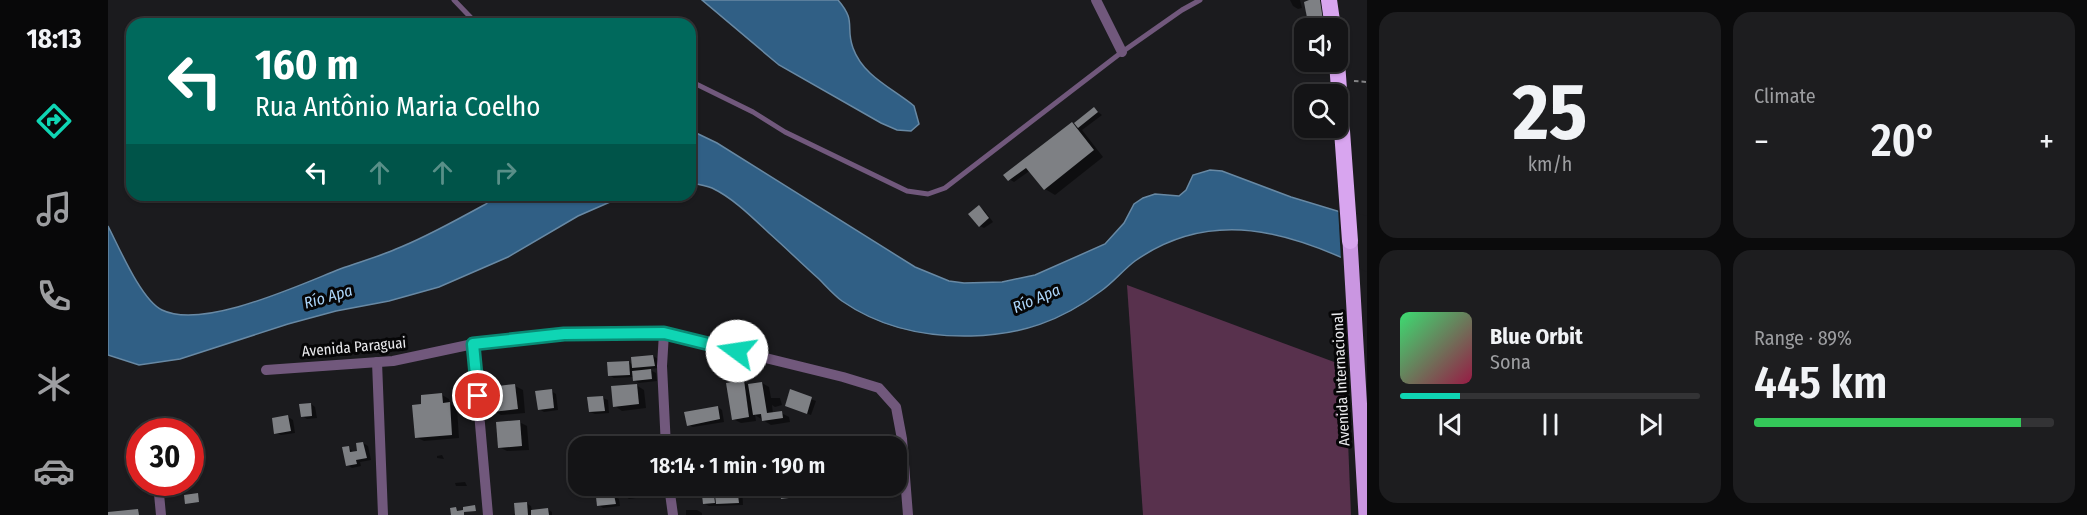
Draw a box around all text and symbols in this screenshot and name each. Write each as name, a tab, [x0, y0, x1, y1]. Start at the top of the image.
map controls	[1294, 18, 1348, 138]
button: sound	[1294, 18, 1348, 72]
text: 18:13	[26, 23, 82, 55]
text: 160 m	[255, 40, 358, 90]
icon: left	[156, 42, 234, 120]
text: 25	[1513, 66, 1587, 160]
button: search	[1294, 84, 1348, 138]
text: Climate	[1754, 84, 1816, 108]
text: Rua Antônio Maria Coelho	[255, 91, 541, 123]
icon: directions	[33, 100, 75, 142]
text: 20°	[1871, 114, 1937, 168]
text: −	[1754, 122, 1769, 162]
text: +	[2039, 122, 2054, 162]
text: km/h	[1528, 152, 1572, 176]
icon: left	[300, 156, 333, 189]
icon: ahead	[363, 156, 396, 189]
icon: ahead	[426, 156, 459, 189]
icon: right	[489, 156, 522, 189]
icon: music	[33, 188, 75, 230]
icon: phone	[33, 275, 75, 317]
water label: Río Apa	[302, 280, 355, 312]
water label: Río Apa	[1010, 280, 1063, 317]
street label: Avenida Internacional	[1329, 312, 1353, 446]
position arrow	[705, 319, 769, 383]
text: Blue Orbit	[1490, 323, 1583, 350]
text: Range · 89%	[1754, 326, 1852, 350]
street label: Avenida Paraguai	[301, 333, 407, 361]
text: Sona	[1490, 350, 1531, 374]
text: 445 km	[1754, 356, 1887, 410]
icon: climate	[33, 363, 75, 405]
pin	[452, 370, 503, 421]
icon: arrive	[461, 379, 494, 412]
icon: previous	[1434, 408, 1467, 441]
icon: pause	[1534, 408, 1567, 441]
icon: next	[1634, 408, 1667, 441]
speed limit sign: 30	[126, 418, 204, 496]
icon: car	[33, 450, 75, 492]
text: 18:14 · 1 min · 190 m	[650, 452, 825, 479]

